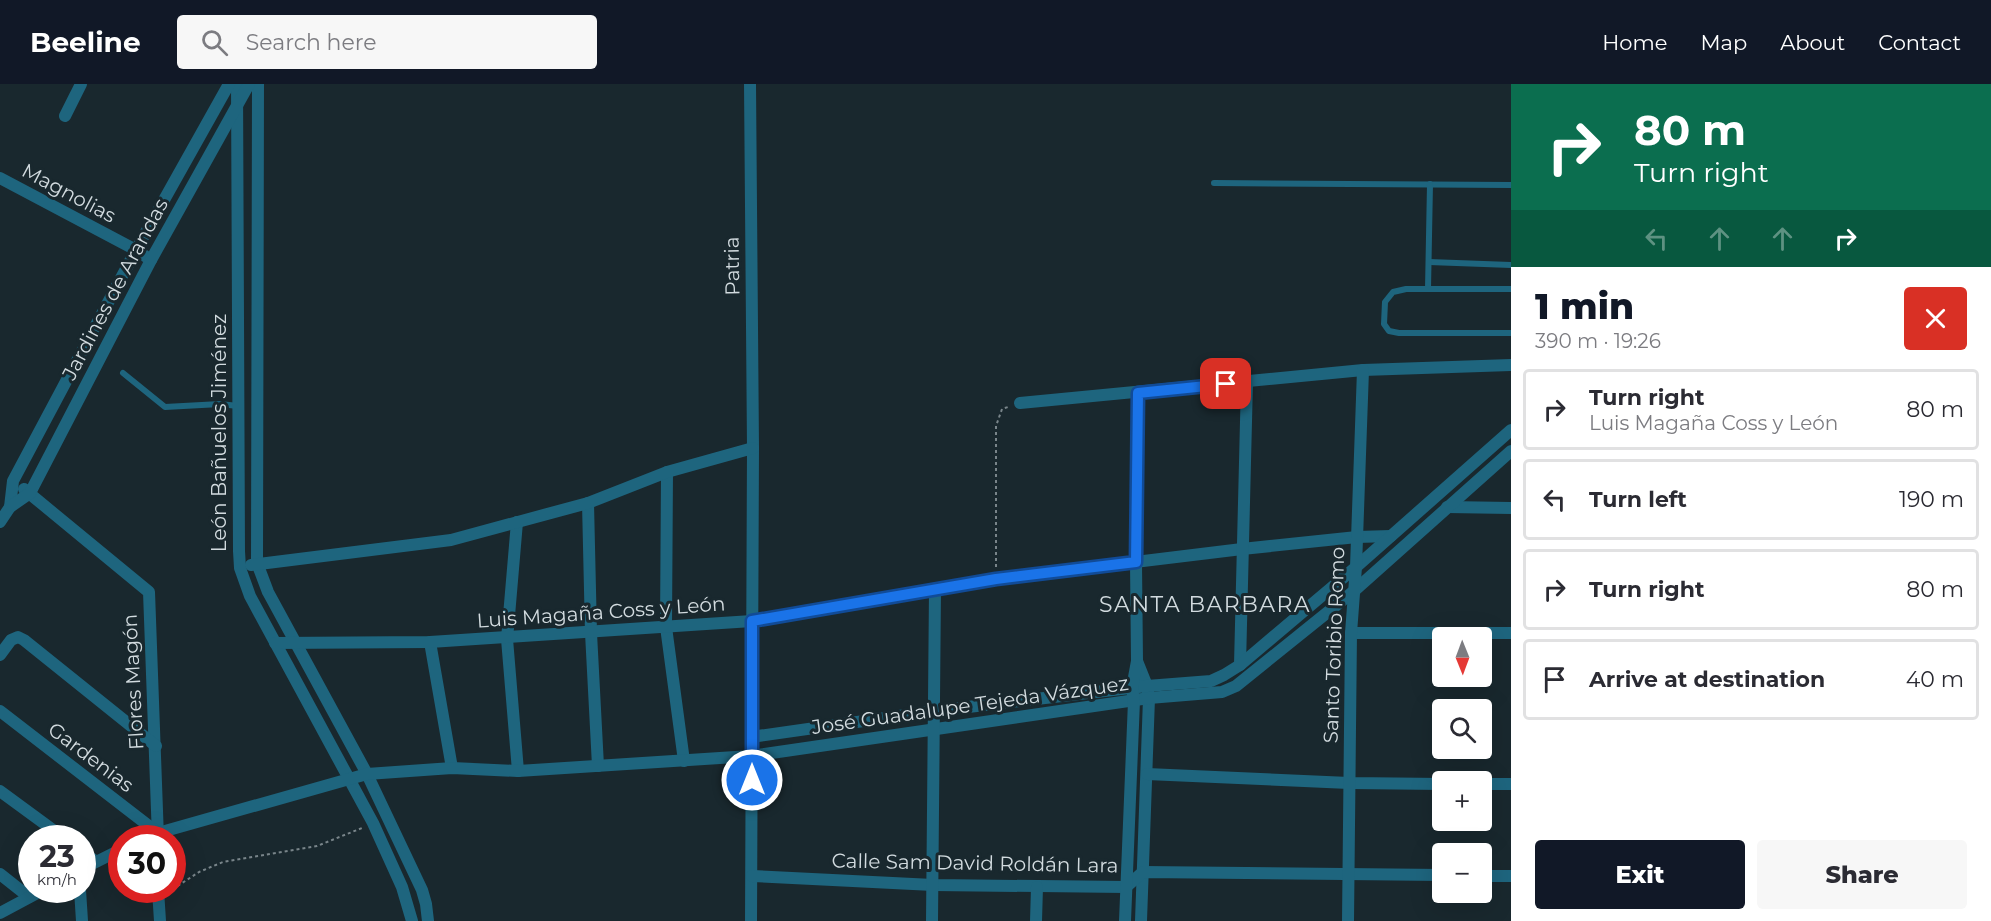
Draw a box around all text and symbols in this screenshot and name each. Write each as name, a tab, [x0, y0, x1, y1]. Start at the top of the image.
search box	[177, 15, 597, 69]
text: Beeline	[30, 25, 141, 59]
icon: search	[198, 26, 231, 59]
text: Search here	[246, 29, 377, 56]
text: Home	[1602, 30, 1667, 55]
text: Map	[1700, 30, 1747, 55]
text: About	[1780, 30, 1845, 55]
text: Contact	[1878, 30, 1961, 55]
text: 80 m	[1634, 104, 1746, 156]
icon: right	[1535, 108, 1613, 186]
text: Turn right	[1634, 156, 1769, 189]
street label: Magnolias	[18, 158, 120, 228]
street label: Jardines de Arandas	[57, 194, 173, 385]
icon: left	[1640, 222, 1673, 255]
icon: ahead	[1703, 222, 1736, 255]
icon: ahead	[1766, 222, 1799, 255]
icon: right	[1829, 222, 1862, 255]
street label: Patria	[719, 236, 745, 296]
text: 1 min	[1535, 284, 1634, 328]
button: close	[1904, 287, 1967, 350]
street label: León Bañuelos Jiménez	[207, 314, 231, 552]
text: 390 m · 19:26	[1535, 329, 1661, 353]
pin	[1200, 358, 1251, 409]
icon: arrive	[1209, 367, 1242, 400]
text: Turn right	[1589, 384, 1704, 411]
icon: right	[1538, 393, 1571, 426]
text: 80 m	[1906, 396, 1964, 423]
text: Luis Magaña Coss y León	[1589, 411, 1838, 435]
icon: left	[1538, 483, 1571, 516]
text: Turn left	[1589, 486, 1687, 513]
text: 190 m	[1899, 486, 1964, 513]
street label: Santo Toribio Romo	[1319, 546, 1349, 744]
icon: right	[1538, 573, 1571, 606]
text: Turn right	[1589, 576, 1704, 603]
text: 80 m	[1906, 576, 1964, 603]
street label: Luis Magaña Coss y León	[476, 591, 726, 633]
district label: SANTA BARBARA	[1099, 591, 1311, 618]
street label: Flores Magón	[117, 613, 149, 751]
north arrow	[1432, 627, 1492, 687]
map controls	[1432, 627, 1492, 903]
icon: arrive	[1538, 663, 1571, 696]
text: Arrive at destination	[1589, 666, 1825, 693]
text: 40 m	[1906, 666, 1964, 693]
street label: José Guadalupe Tejeda Vázquez	[809, 671, 1130, 739]
button: search	[1432, 699, 1492, 759]
street label: Gardenias	[43, 717, 139, 797]
position arrow	[720, 748, 784, 812]
button: +	[1432, 771, 1492, 831]
speed limit sign: 30	[108, 825, 186, 903]
text: 23	[39, 838, 75, 875]
button: Exit	[1535, 840, 1745, 909]
button: Share	[1757, 840, 1967, 909]
button: −	[1432, 843, 1492, 903]
street label: Calle Sam David Roldán Lara	[831, 848, 1119, 878]
text: km/h	[37, 870, 77, 889]

